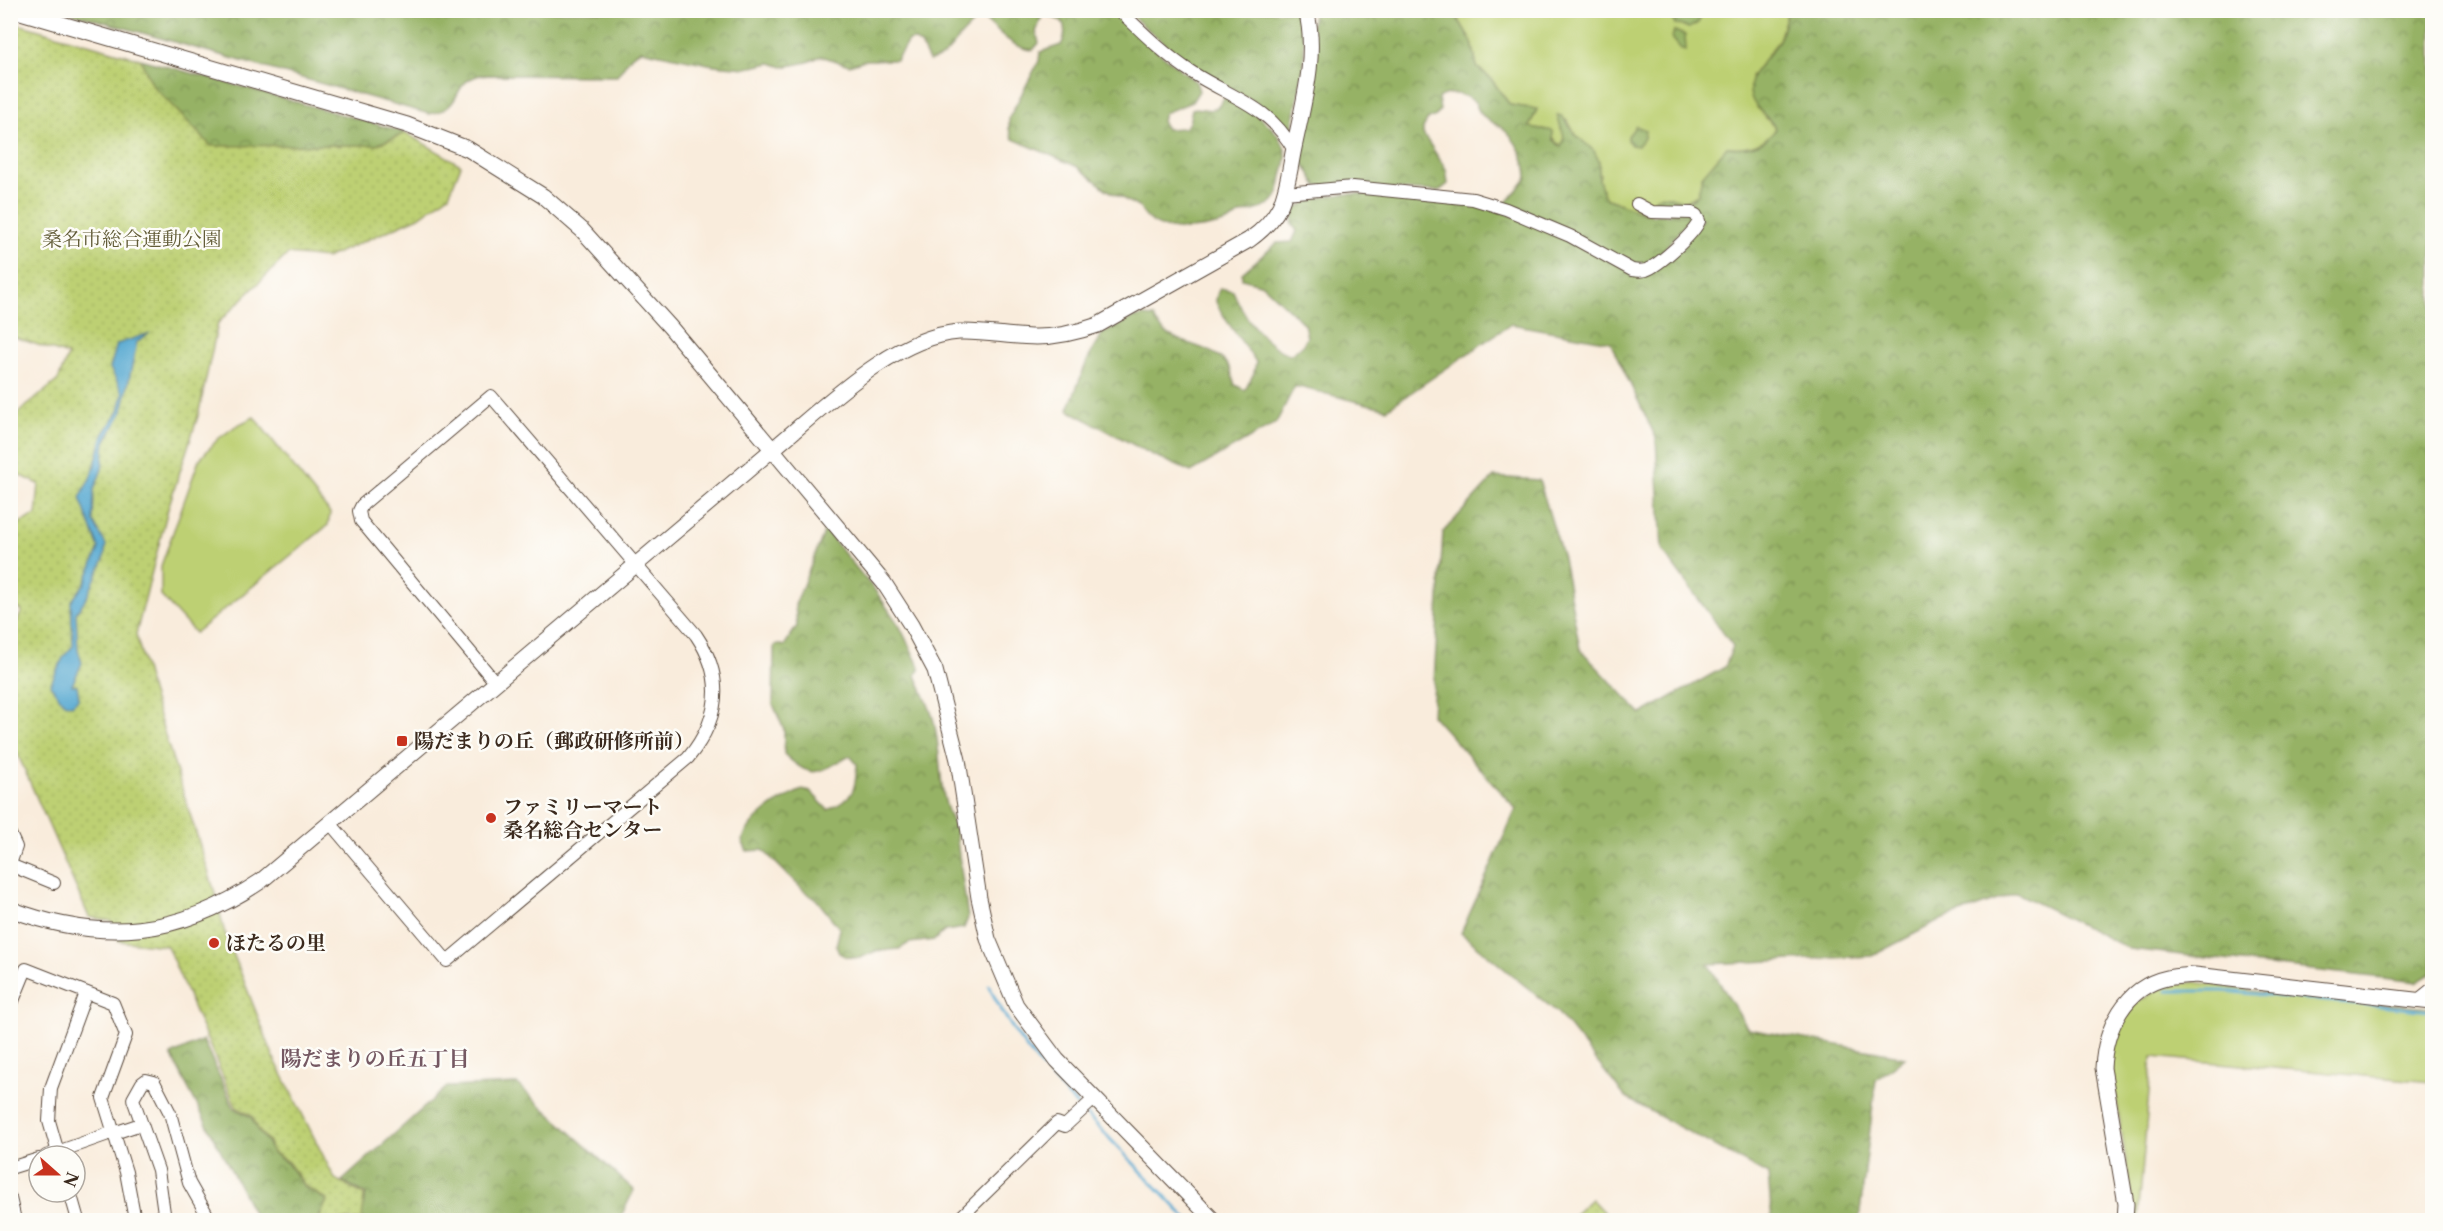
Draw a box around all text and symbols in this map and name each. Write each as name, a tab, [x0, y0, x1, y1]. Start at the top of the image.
park label: 桑名市総合運動公園	[42, 227, 222, 251]
place label: 陽だまりの丘（郵政研修所前）	[414, 729, 694, 753]
marker: 陽だまりの丘（郵政研修所前）	[395, 734, 409, 748]
place label: ファミリーマート 桑名総合センター	[503, 795, 663, 842]
marker: ファミリーマート 桑名総合センター	[484, 811, 498, 825]
place label: ほたるの里	[226, 931, 326, 955]
marker: ほたるの里	[207, 936, 221, 950]
district label: 陽だまりの丘五丁目	[281, 1046, 470, 1071]
north arrow	[27, 1144, 87, 1204]
text: N	[59, 1169, 83, 1190]

